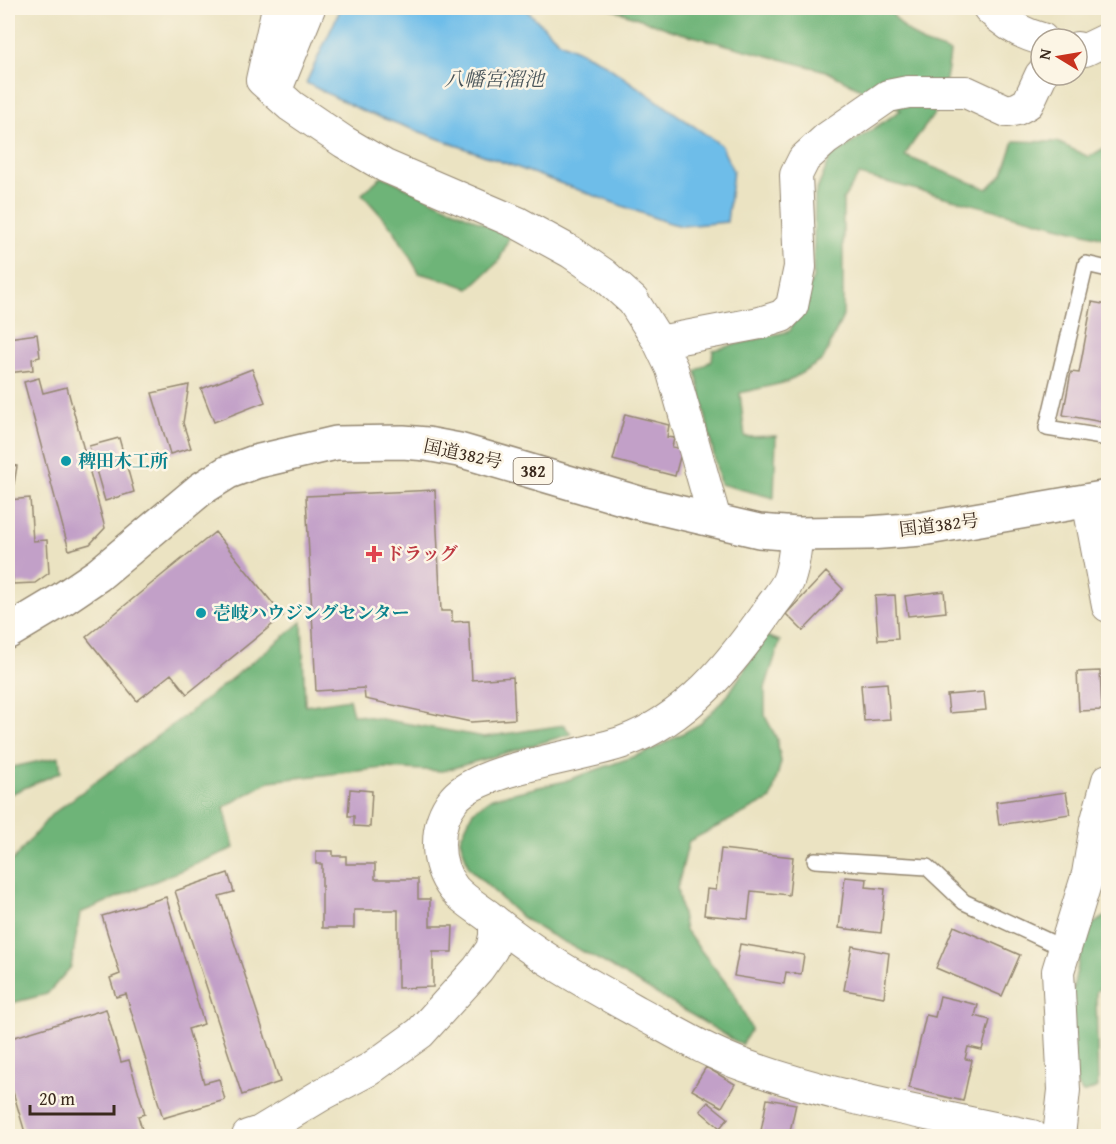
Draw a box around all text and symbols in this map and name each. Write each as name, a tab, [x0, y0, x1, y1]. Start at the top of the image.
north arrow	[1029, 27, 1089, 87]
text: N	[1031, 46, 1057, 62]
water label: 八幡宮溜池	[444, 64, 546, 93]
street label: 国道382号	[421, 432, 505, 475]
place label: 稗田木工所	[78, 447, 168, 474]
marker: 稗田木工所	[59, 454, 73, 468]
road number: 382	[514, 458, 552, 484]
street label: 国道382号	[898, 506, 980, 543]
place label: ドラッグ	[386, 540, 458, 567]
marker: ドラッグ	[367, 547, 381, 561]
place label: 壱岐ハウジングセンター	[213, 599, 409, 626]
marker: 壱岐ハウジングセンター	[194, 606, 208, 620]
scale bar	[30, 1078, 114, 1116]
text: 20 m	[39, 1085, 75, 1112]

